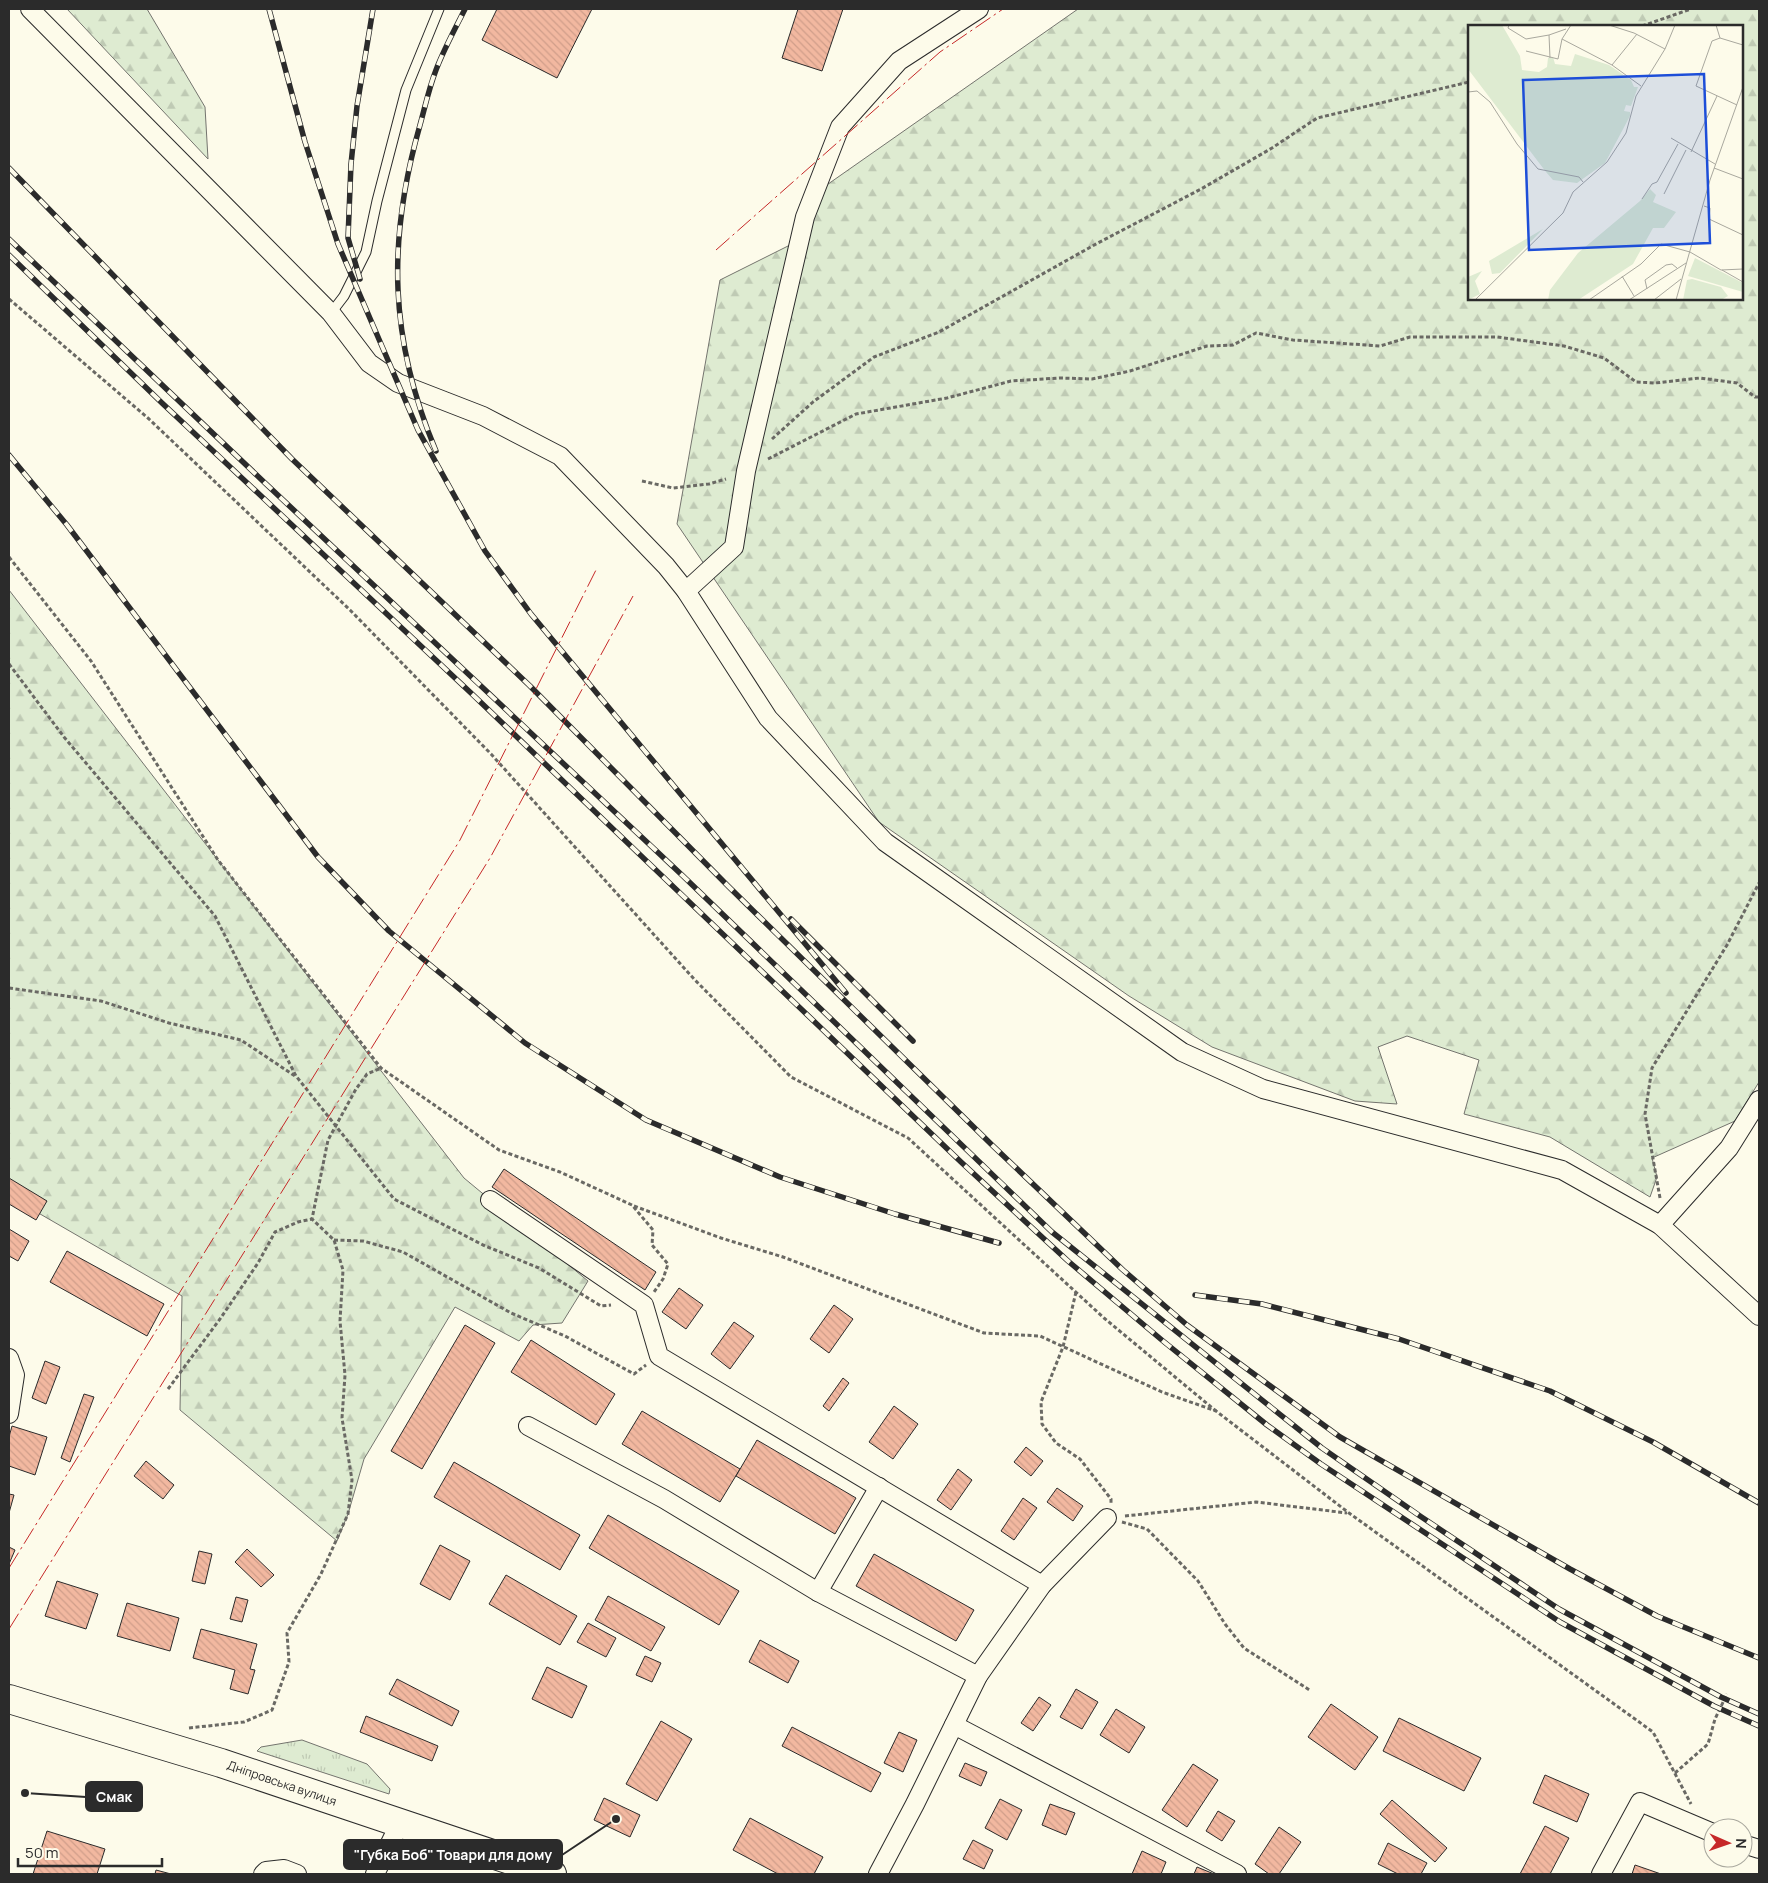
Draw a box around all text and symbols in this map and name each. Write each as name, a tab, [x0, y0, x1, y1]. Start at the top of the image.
inset map	[1468, 25, 1743, 300]
street label: Дніпровська вулиця	[225, 1756, 339, 1810]
callout: Смак	[86, 1782, 142, 1811]
text: Смак	[96, 1787, 132, 1806]
north arrow	[1703, 1818, 1753, 1868]
scale bar	[18, 1836, 161, 1868]
text: N	[1732, 1838, 1751, 1849]
callout: "Губка Боб" Товари для дому	[344, 1840, 562, 1869]
text: 50 m	[25, 1842, 59, 1863]
text: "Губка Боб" Товари для дому	[354, 1845, 552, 1864]

